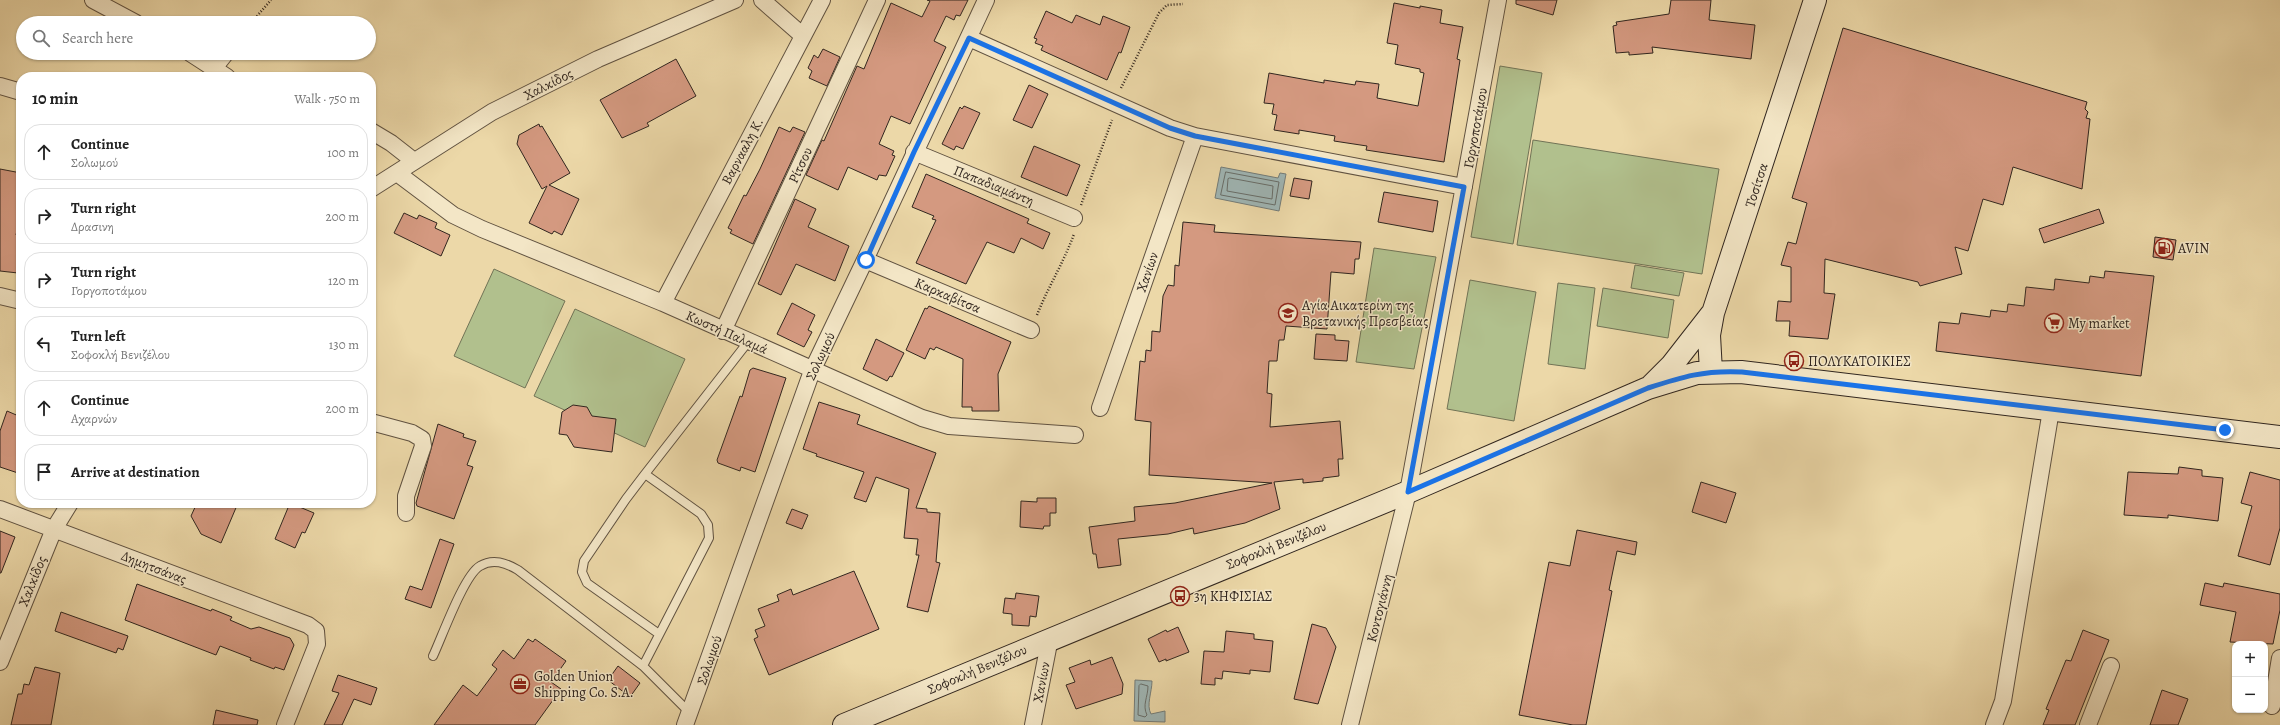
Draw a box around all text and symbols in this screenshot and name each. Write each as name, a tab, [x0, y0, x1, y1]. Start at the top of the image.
search box	[16, 16, 376, 60]
icon: search	[30, 27, 52, 49]
text: Search here	[62, 28, 133, 48]
street label: Χαλκίδος	[520, 64, 576, 105]
street label: Γοργοποτάμου	[1459, 86, 1492, 170]
text: 10 min	[32, 87, 78, 110]
text: Walk · 750 m	[294, 90, 360, 107]
street label: Βαρνααλη Κ.	[717, 114, 768, 188]
text: Continue	[71, 134, 129, 154]
icon: ahead	[33, 141, 55, 163]
text: 100 m	[327, 144, 359, 161]
street label: Ρίτσου	[784, 144, 817, 186]
text: Σολωμού	[71, 154, 118, 171]
street label: Τοσίτσα	[1740, 160, 1773, 210]
street label: Παπαδιαμάντη	[951, 161, 1037, 210]
text: Turn right	[71, 198, 136, 218]
icon: right	[33, 205, 55, 227]
text: 200 m	[326, 208, 359, 225]
text: Δρασινη	[71, 218, 114, 235]
fuel station icon: AVIN	[2153, 237, 2175, 259]
place label: AVIN	[2177, 239, 2209, 258]
street label: Χανίων	[1132, 249, 1163, 295]
route start	[857, 251, 875, 269]
text: Turn right	[71, 262, 136, 282]
icon: right	[33, 269, 55, 291]
text: 120 m	[328, 272, 359, 289]
street label: Καρκαβίτσα	[912, 273, 984, 318]
text: Γοργοποτάμου	[71, 282, 147, 299]
place label: Αγία Αικατερίνη της Βρετανικής Πρεσβείας	[1301, 296, 1428, 331]
school or university icon: Αγία Αικατερίνη της Βρετανικής Πρεσβείας	[1277, 302, 1299, 324]
street label: Κωστή Παλαμά	[683, 306, 771, 359]
supermarket icon: My market	[2043, 312, 2065, 334]
place label: My market	[2068, 314, 2130, 333]
text: Turn left	[71, 326, 126, 346]
street label: Σολωμού	[801, 329, 840, 383]
icon: left	[33, 333, 55, 355]
text: 130 m	[329, 336, 359, 353]
text: Σοφοκλή Βενιζέλου	[71, 346, 170, 363]
bus stop icon: ΠΟΛΥΚΑΤΟΙΚΙΕΣ	[1783, 350, 1805, 372]
place label: ΠΟΛΥΚΑΤΟΙΚΙΕΣ	[1808, 352, 1911, 371]
text: Continue	[71, 390, 129, 410]
icon: ahead	[33, 397, 55, 419]
text: 200 m	[326, 400, 359, 417]
text: Αχαρνών	[71, 410, 117, 427]
route end	[2216, 421, 2234, 439]
icon: arrive	[33, 461, 55, 483]
text: Arrive at destination	[71, 462, 200, 482]
street label: Σοφοκλή Βενιζέλου	[1223, 517, 1329, 574]
street label: Δημητσάνας	[118, 546, 189, 589]
street label: Χαλκίδος	[14, 553, 51, 609]
street label: Κοντογιάννη	[1362, 572, 1397, 644]
bus stop icon: 3η ΚΗΦΙΣΙΑΣ	[1169, 585, 1191, 607]
place label: 3η ΚΗΦΙΣΙΑΣ	[1194, 587, 1273, 606]
street label: Σολωμού	[692, 633, 727, 687]
street label: Σοφοκλή Βενιζέλου	[924, 640, 1030, 699]
map controls	[2232, 641, 2268, 713]
button: +	[2232, 641, 2268, 677]
street label: Χανίων	[1028, 660, 1055, 704]
place label: Golden Union Shipping Co. S.A.	[534, 667, 634, 702]
office icon: Golden Union Shipping Co. S.A.	[509, 673, 531, 695]
button: −	[2232, 677, 2268, 713]

